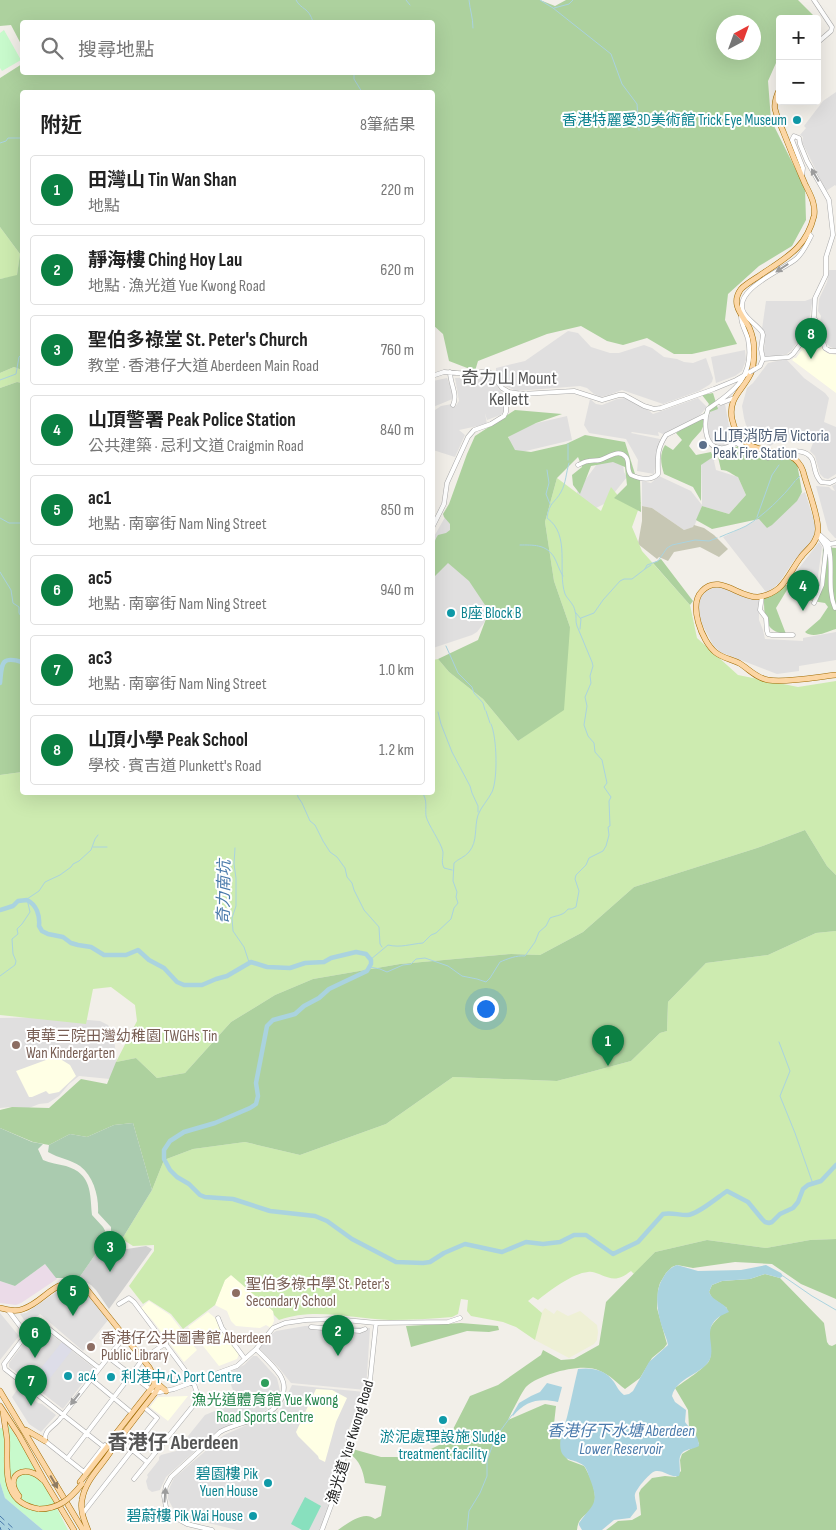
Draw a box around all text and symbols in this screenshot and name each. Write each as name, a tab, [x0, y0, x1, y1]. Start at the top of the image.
north arrow	[716, 15, 761, 60]
map controls	[776, 15, 821, 105]
button: +	[776, 15, 821, 60]
search box	[20, 20, 435, 75]
icon: search	[38, 34, 66, 62]
text: 搜尋地點	[78, 39, 154, 62]
button: −	[776, 60, 821, 105]
place label: 香港特麗愛3D美術館 Trick Eye Museum	[562, 111, 787, 130]
text: 附近	[40, 113, 82, 138]
marker: 香港特麗愛3D美術館 Trick Eye Museum	[791, 114, 803, 126]
text: 8筆結果	[360, 116, 415, 135]
one-way arrow	[811, 168, 820, 182]
text: 田灣山 Tin Wan Shan	[88, 169, 237, 192]
text: 1	[54, 181, 60, 200]
text: 220 m	[381, 181, 414, 200]
text: 地點	[88, 197, 120, 216]
text: 靜海樓 Ching Hoy Lau	[88, 249, 242, 272]
text: 2	[53, 261, 61, 280]
text: 620 m	[380, 261, 414, 280]
one-way arrow	[776, 263, 789, 273]
text: 地點 · 漁光道 Yue Kwong Road	[88, 277, 266, 296]
pin: 8	[795, 318, 827, 359]
text: 聖伯多祿堂 St. Peter's Church	[88, 329, 308, 352]
text: 3	[53, 341, 61, 360]
text: 760 m	[381, 341, 414, 360]
text: 教堂 · 香港仔大道 Aberdeen Main Road	[88, 357, 319, 376]
district label: 奇力山 Mount Kellett	[461, 368, 557, 410]
text: 山頂警署 Peak Police Station	[88, 409, 296, 432]
text: 4	[53, 421, 61, 440]
text: 840 m	[380, 421, 414, 440]
place label: 山頂消防局 Victoria Peak Fire Station	[713, 427, 830, 463]
text: 公共建築 · 忌利文道 Craigmin Road	[88, 437, 304, 456]
marker: 山頂消防局 Victoria Peak Fire Station	[697, 439, 709, 451]
text: ac1	[88, 487, 111, 510]
text: 5	[53, 501, 61, 520]
text: 850 m	[381, 501, 414, 520]
text: 地點 · 南寧街 Nam Ning Street	[88, 515, 267, 534]
text: ac5	[88, 567, 112, 590]
pin: 4	[787, 570, 819, 611]
text: 6	[53, 581, 61, 600]
text: 940 m	[380, 581, 414, 600]
text: 地點 · 南寧街 Nam Ning Street	[88, 595, 267, 614]
place label: B座 Block B	[461, 604, 522, 623]
marker: B座 Block B	[445, 607, 457, 619]
text: ac3	[88, 647, 112, 670]
text: 7	[54, 661, 60, 680]
text: 1.0 km	[379, 661, 414, 680]
text: 地點 · 南寧街 Nam Ning Street	[88, 675, 267, 694]
text: 山頂小學 Peak School	[88, 729, 248, 752]
text: 8	[53, 741, 61, 760]
text: 1.2 km	[379, 741, 414, 760]
text: 學校 · 賓吉道 Plunkett's Road	[88, 757, 262, 776]
water label: 奇力南坑	[214, 858, 235, 924]
your location	[473, 996, 499, 1022]
pin: 1	[592, 1025, 624, 1066]
place label: 東華三院田灣幼稚園 TWGHs Tin Wan Kindergarten	[26, 1027, 217, 1063]
marker: 東華三院田灣幼稚園 TWGHs Tin Wan Kindergarten	[10, 1039, 22, 1051]
pin: 3	[94, 1231, 126, 1272]
pin: 5	[57, 1275, 89, 1316]
place label: 聖伯多祿中學 St. Peter's Secondary School	[246, 1275, 390, 1311]
marker: 聖伯多祿中學 St. Peter's Secondary School	[230, 1287, 242, 1299]
pin: 2	[322, 1315, 354, 1356]
pin: 6	[19, 1317, 51, 1358]
place label: 香港仔公共圖書館 Aberdeen Public Library	[101, 1329, 271, 1365]
marker: 香港仔公共圖書館 Aberdeen Public Library	[85, 1341, 97, 1353]
pin: 7	[15, 1365, 47, 1406]
place label: ac4	[78, 1367, 96, 1386]
place label: 利港中心 Port Centre	[121, 1368, 242, 1387]
marker: ac4	[62, 1370, 74, 1382]
marker: 利港中心 Port Centre	[105, 1371, 117, 1383]
marker: 漁光道體育館 Yue Kwong Road Sports Centre	[259, 1377, 271, 1389]
street label: 漁光道 Yue Kwong Road	[323, 1378, 378, 1506]
place label: 漁光道體育館 Yue Kwong Road Sports Centre	[192, 1391, 338, 1427]
one-way arrow	[69, 1393, 80, 1406]
marker: 淤泥處理設施 Sludge treatment facility	[437, 1414, 449, 1426]
water label: 香港仔下水塘 Aberdeen Lower Reservoir	[547, 1422, 695, 1459]
place label: 淤泥處理設施 Sludge treatment facility	[380, 1428, 506, 1464]
district label: 香港仔 Aberdeen	[108, 1431, 238, 1455]
place label: 碧園樓 Pik Yuen House	[196, 1465, 258, 1501]
one-way arrow	[50, 1475, 59, 1488]
marker: 碧園樓 Pik Yuen House	[262, 1477, 274, 1489]
one-way arrow	[161, 1486, 169, 1502]
place label: 碧蔚樓 Pik Wai House	[127, 1507, 243, 1526]
marker: 碧蔚樓 Pik Wai House	[247, 1510, 259, 1522]

